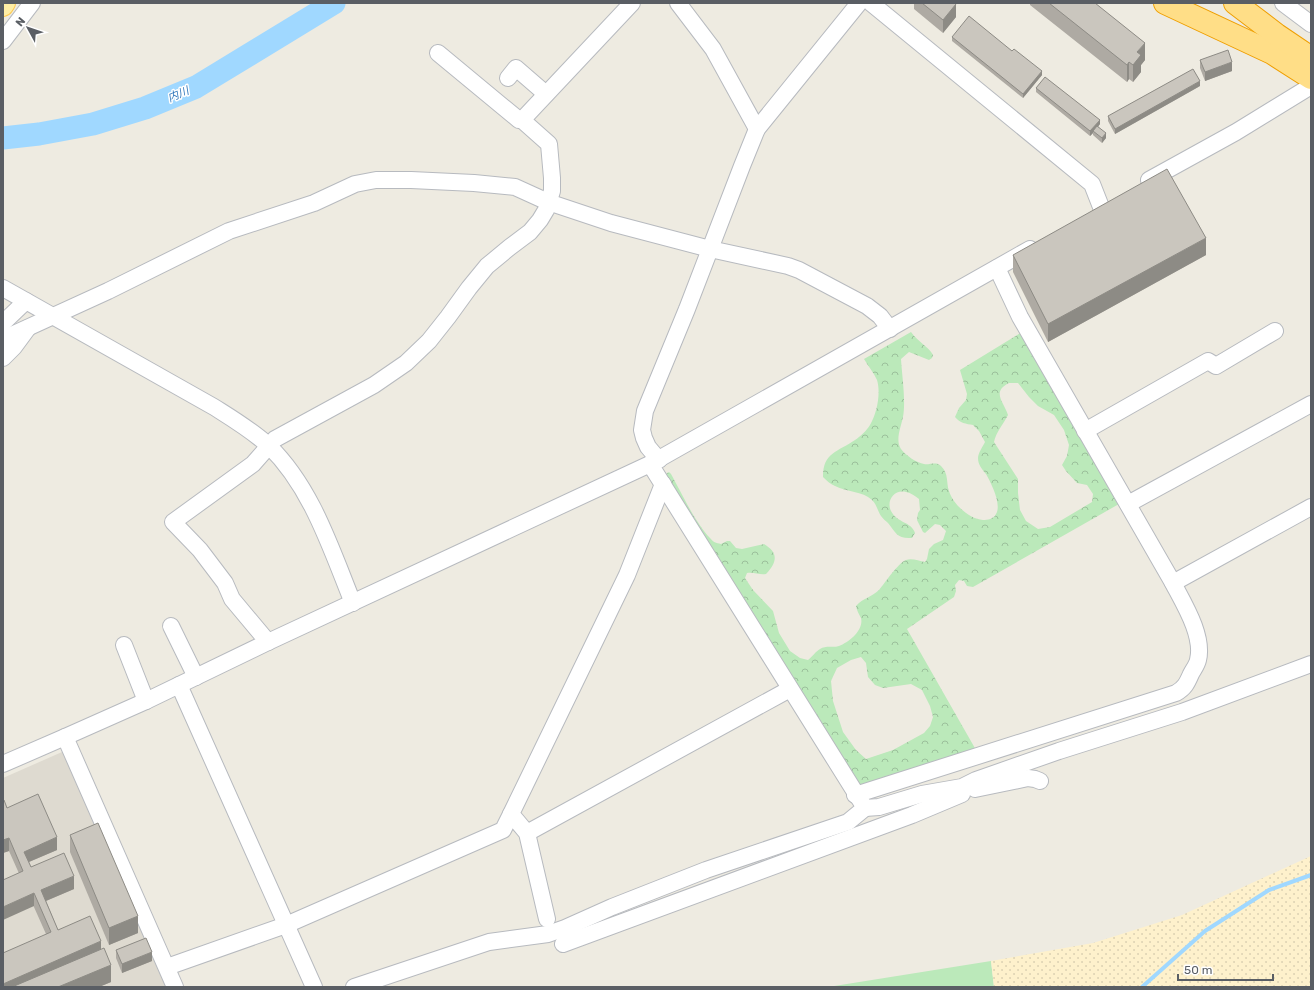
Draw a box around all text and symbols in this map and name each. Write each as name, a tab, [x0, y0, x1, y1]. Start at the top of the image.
north arrow	[8, 8, 48, 48]
text: N	[13, 15, 28, 29]
water label: 内川	[166, 84, 192, 105]
scale bar	[1178, 956, 1273, 982]
text: 50 m	[1184, 963, 1212, 977]

